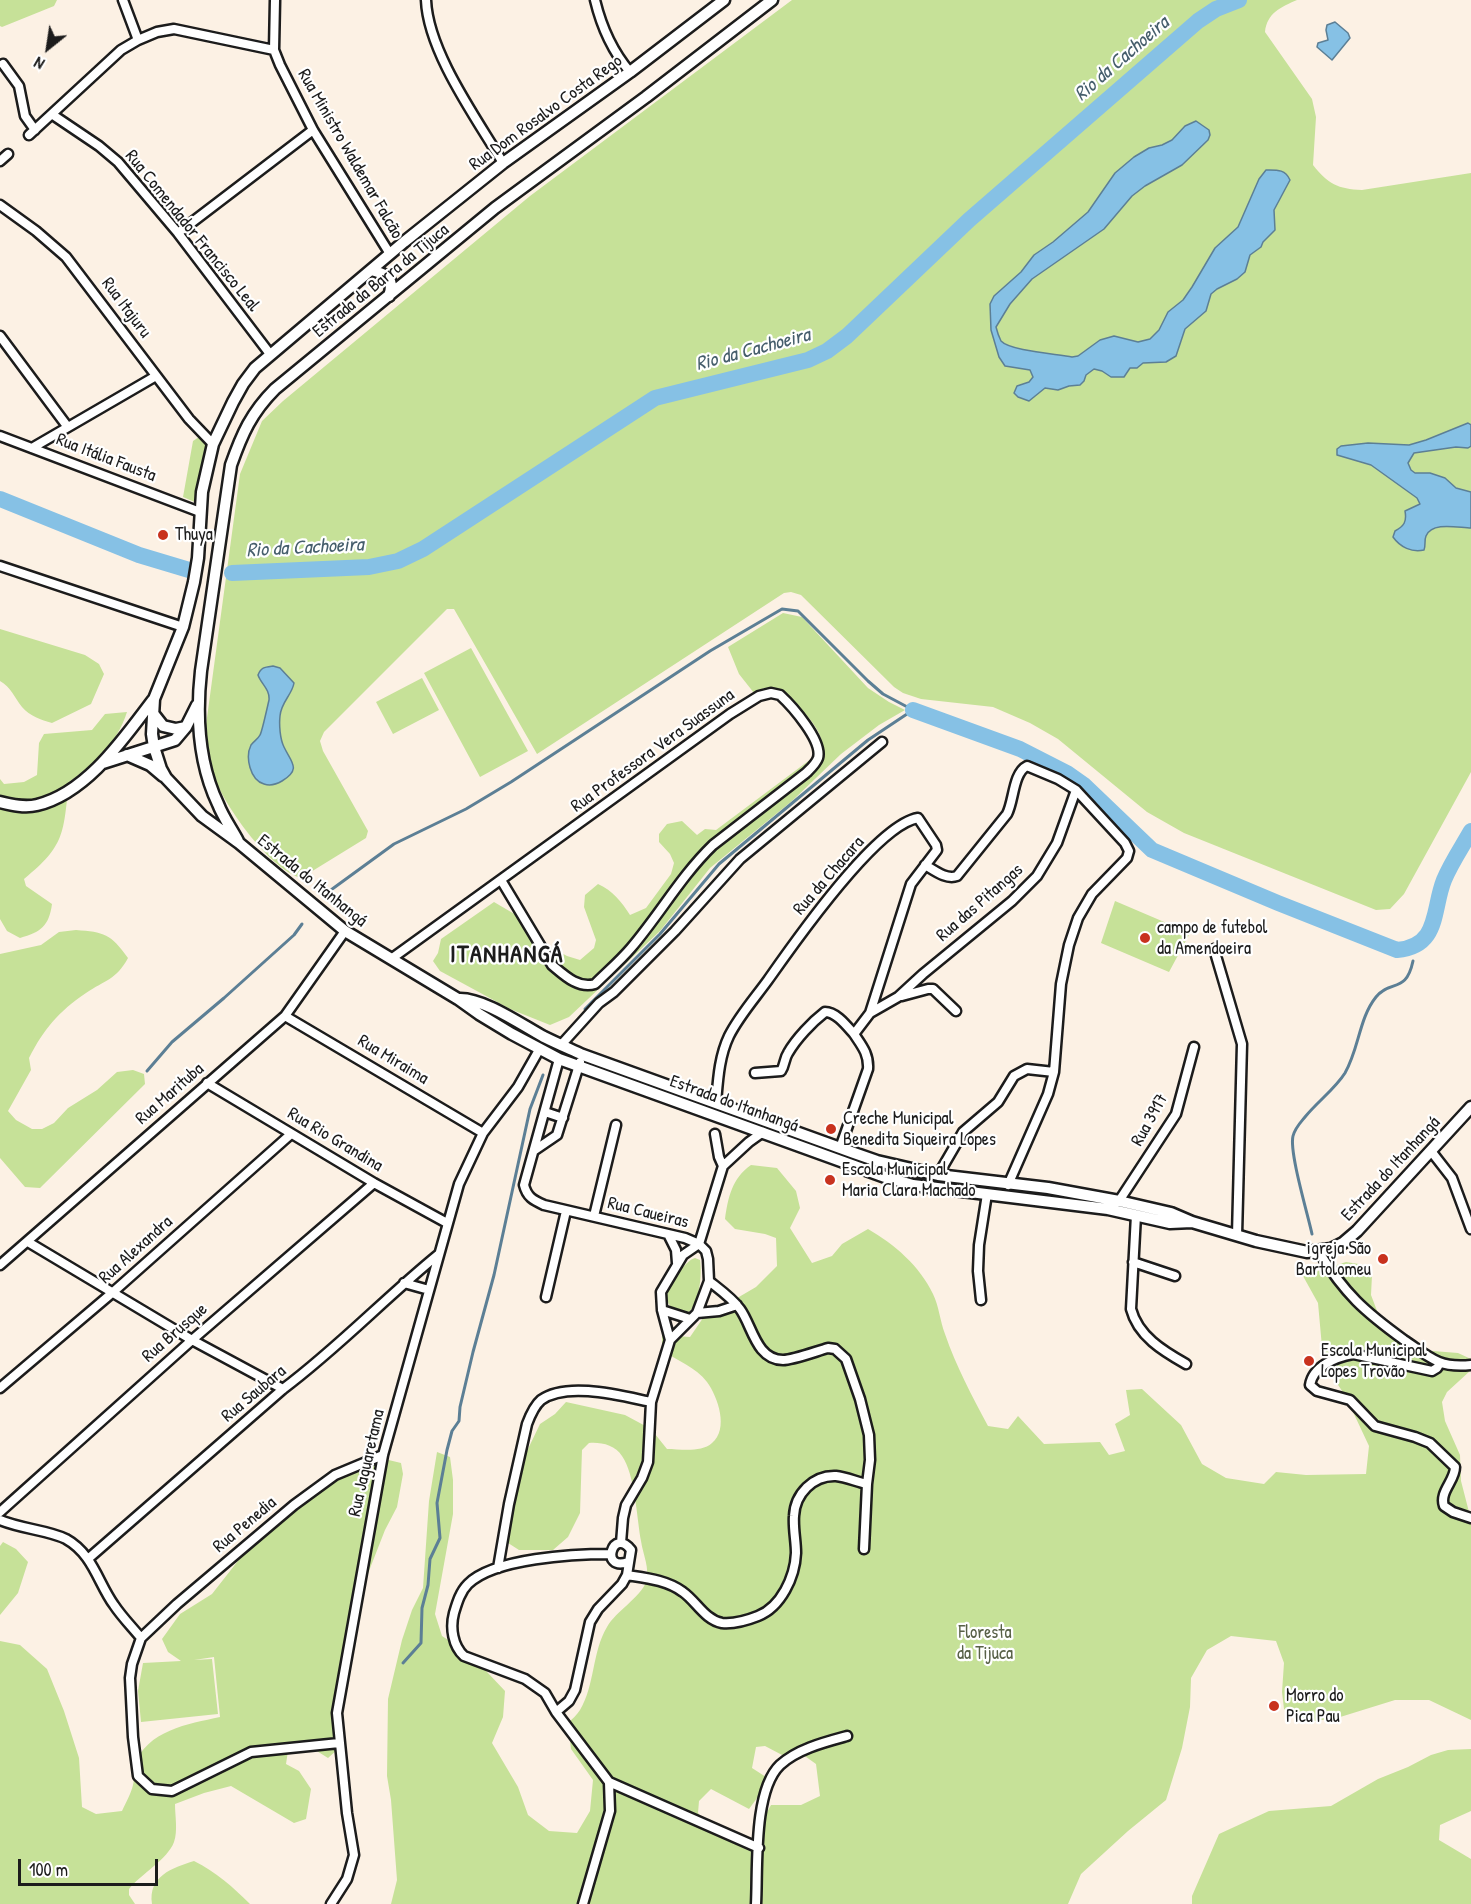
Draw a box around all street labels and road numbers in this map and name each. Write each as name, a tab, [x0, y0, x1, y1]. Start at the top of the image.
street label: Rua Dom Rosalvo Costa Rego	[465, 50, 627, 176]
street label: Rua Ministro Waldemar Falcão	[293, 65, 407, 243]
street label: Rua Comendador Francisco Leal	[120, 146, 264, 316]
street label: Estrada da Barra da Tijuca	[309, 219, 453, 343]
street label: Rua Itajuru	[96, 274, 156, 342]
street label: Rua Itália Fausta	[53, 429, 159, 487]
street label: Rua Professora Vera Suassuna	[567, 685, 739, 817]
street label: Estrada do Itanhangá	[253, 830, 371, 932]
street label: Rua da Chacara	[789, 832, 869, 920]
street label: Rua das Pitangas	[932, 859, 1028, 947]
street label: Rua Miraima	[354, 1030, 432, 1090]
street label: Rua Marituba	[132, 1059, 208, 1129]
street label: Estrada do Itanhangá	[667, 1071, 801, 1137]
street label: Rua 3917	[1127, 1090, 1173, 1150]
street label: Rua Rio Grandina	[284, 1103, 386, 1177]
street label: Estrada do Itanhangá	[1337, 1112, 1445, 1226]
street label: Rua Caueiras	[605, 1193, 691, 1233]
street label: Rua Alexandra	[95, 1211, 177, 1289]
street label: Rua Brusque	[138, 1299, 212, 1367]
street label: Rua Saubara	[217, 1361, 291, 1427]
street label: Rua Jaguaretama	[344, 1407, 390, 1519]
street label: Rua Penedia	[209, 1492, 281, 1558]

